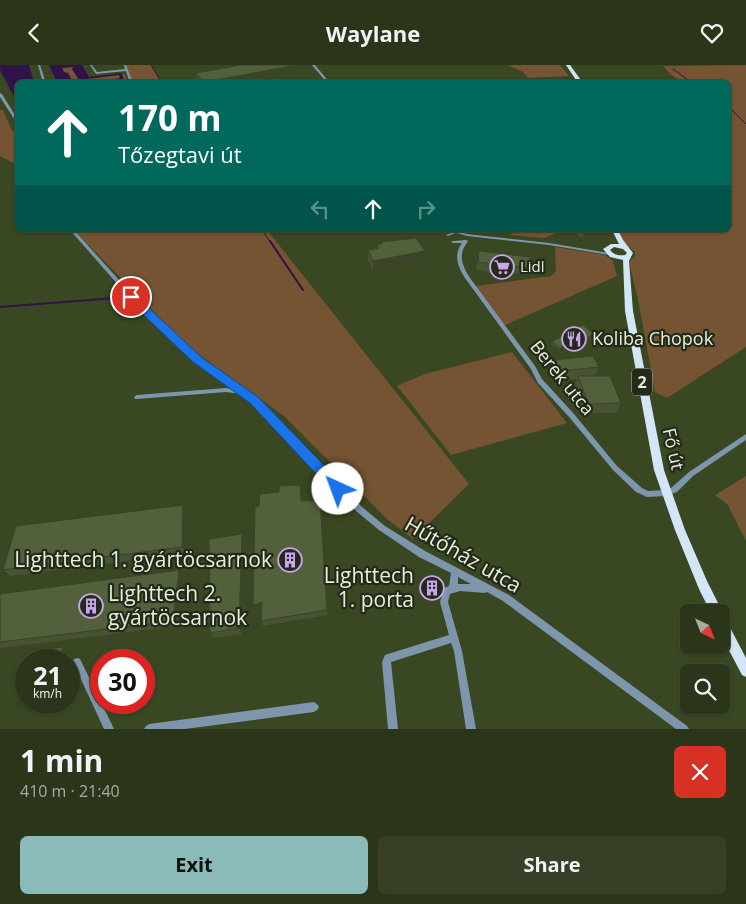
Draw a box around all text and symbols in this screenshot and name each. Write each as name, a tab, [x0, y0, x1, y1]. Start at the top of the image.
text: Waylane	[326, 18, 420, 48]
icon: back	[20, 19, 48, 47]
icon: heart	[698, 19, 726, 47]
text: 170 m	[118, 94, 222, 141]
icon: ahead	[35, 100, 100, 165]
text: Tőzegtavi út	[118, 139, 242, 169]
icon: left	[306, 195, 334, 223]
icon: ahead	[359, 195, 387, 223]
icon: right	[412, 195, 440, 223]
supermarket icon: Lidl	[489, 254, 515, 280]
place label: Lidl	[520, 256, 545, 276]
pin	[110, 276, 152, 318]
icon: arrive	[117, 283, 145, 311]
restaurant icon: Koliba Chopok	[561, 326, 587, 352]
place label: Koliba Chopok	[592, 326, 714, 350]
street label: Berek utca	[525, 335, 600, 420]
road number: 2	[632, 369, 652, 395]
street label: Fő út	[658, 425, 690, 472]
position arrow	[311, 462, 363, 514]
street label: Hűtőház utca	[400, 509, 527, 599]
place label: Lighttech 1. gyártöcsarnok	[14, 545, 272, 573]
building icon: Lighttech 1. gyártöcsarnok	[277, 547, 303, 573]
place label: Lighttech 1. porta	[324, 561, 414, 613]
building icon: Lighttech 1. porta	[419, 575, 445, 601]
place label: Lighttech 2. gyártöcsarnok	[108, 579, 247, 631]
building icon: Lighttech 2. gyártöcsarnok	[78, 593, 104, 619]
north arrow	[680, 604, 730, 654]
map controls	[680, 604, 730, 714]
speed limit sign: 30	[90, 649, 155, 714]
text: 21	[33, 658, 62, 692]
button: search	[680, 664, 730, 714]
text: km/h	[33, 685, 62, 702]
text: 1 min	[20, 740, 103, 781]
button: close	[674, 746, 726, 798]
text: 410 m · 21:40	[20, 780, 120, 802]
button: Exit	[20, 836, 368, 894]
button: Share	[378, 836, 726, 894]

